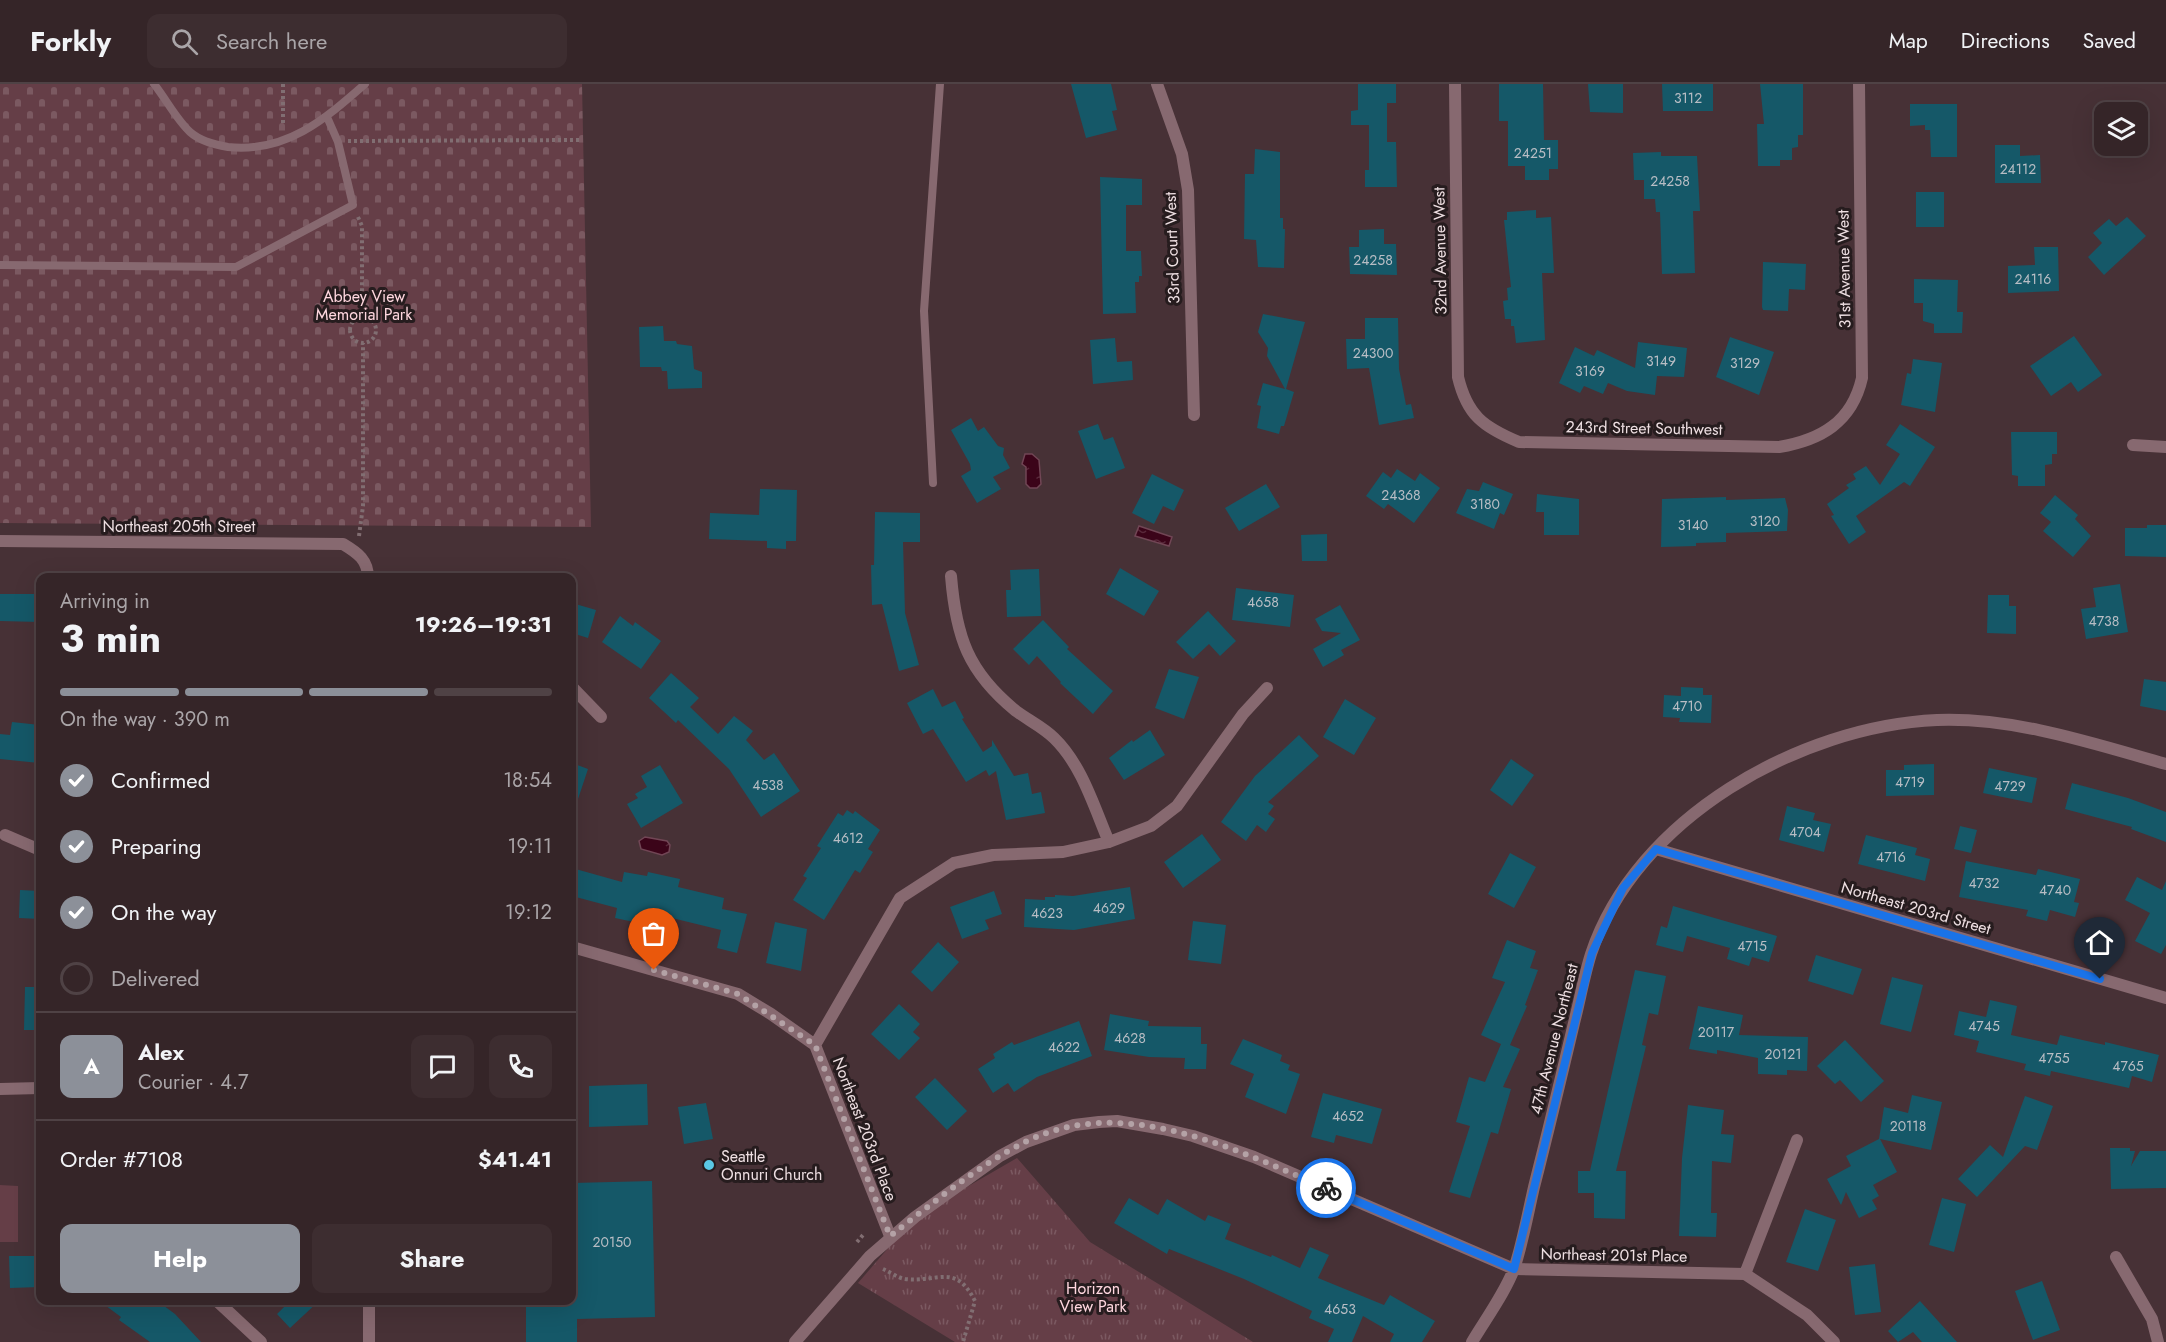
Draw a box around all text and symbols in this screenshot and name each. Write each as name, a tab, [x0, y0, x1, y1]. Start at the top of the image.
search box	[147, 14, 567, 68]
text: Forkly	[30, 21, 111, 62]
icon: search	[168, 25, 201, 58]
text: Search here	[216, 25, 327, 57]
text: Map	[1889, 26, 1928, 56]
text: Directions	[1961, 26, 2050, 56]
text: Saved	[2083, 26, 2136, 56]
house number: 3112	[1674, 88, 1702, 108]
map controls	[2094, 102, 2148, 156]
button: layers	[2094, 102, 2148, 156]
house number: 24251	[1514, 143, 1552, 163]
house number: 24112	[2000, 159, 2036, 179]
house number: 24258	[1650, 171, 1690, 191]
street label: 32nd Avenue West	[1427, 187, 1453, 315]
street label: 33rd Court West	[1159, 191, 1185, 304]
street label: 31st Avenue West	[1831, 209, 1857, 329]
house number: 24258	[1353, 250, 1393, 270]
house number: 24116	[2015, 269, 2051, 289]
park label: Abbey View Memorial Park	[316, 285, 413, 326]
house number: 24300	[1353, 343, 1393, 363]
house number: 3149	[1646, 351, 1676, 371]
house number: 3129	[1730, 353, 1760, 373]
house number: 3169	[1575, 361, 1605, 381]
street label: 243rd Street Southwest	[1565, 415, 1723, 441]
house number: 24368	[1381, 485, 1421, 505]
house number: 3180	[1470, 494, 1500, 514]
house number: 3120	[1750, 511, 1780, 531]
street label: Northeast 205th Street	[103, 515, 256, 538]
house number: 3140	[1678, 515, 1708, 535]
text: Arriving in	[60, 587, 150, 616]
house number: 4658	[1247, 592, 1279, 612]
text: 19:26–19:31	[415, 608, 552, 640]
text: 3 min	[60, 610, 161, 667]
house number: 4738	[2089, 611, 2119, 631]
house number: 4710	[1672, 696, 1702, 716]
text: On the way · 390 m	[60, 705, 230, 734]
icon: check	[60, 764, 93, 797]
text: Confirmed	[111, 764, 210, 796]
text: 18:54	[503, 766, 552, 795]
house number: 4719	[1895, 772, 1925, 792]
house number: 4538	[752, 775, 784, 795]
house number: 4729	[1994, 776, 2026, 796]
house number: 4704	[1789, 822, 1821, 842]
house number: 4612	[833, 828, 863, 848]
icon: check	[60, 830, 93, 863]
text: Preparing	[111, 830, 202, 862]
text: 19:11	[507, 832, 552, 861]
house number: 4716	[1876, 847, 1906, 867]
house number: 4732	[1968, 873, 2000, 893]
street label: Northeast 203rd Street	[1838, 876, 1994, 940]
house number: 4740	[2039, 880, 2071, 900]
icon: check	[60, 896, 93, 929]
text: On the way	[111, 896, 216, 928]
text: 19:12	[505, 898, 552, 927]
house number: 4629	[1093, 898, 1125, 918]
house number: 4623	[1031, 903, 1063, 923]
pin	[628, 908, 679, 970]
icon: bag	[637, 917, 670, 950]
pin	[2074, 917, 2125, 979]
icon: home	[2083, 926, 2116, 959]
house number: 4715	[1737, 936, 1767, 956]
street label: 47th Avenue Northeast	[1524, 961, 1584, 1117]
text: Delivered	[111, 962, 200, 994]
house number: 4745	[1968, 1016, 2000, 1036]
house number: 20117	[1698, 1022, 1735, 1042]
house number: 4628	[1114, 1028, 1146, 1048]
button: chat	[411, 1035, 474, 1098]
button: phone	[489, 1035, 552, 1098]
text: Alex	[138, 1036, 184, 1068]
house number: 4622	[1048, 1037, 1080, 1057]
house number: 20121	[1765, 1044, 1801, 1064]
house number: 4755	[2038, 1048, 2070, 1068]
text: A	[83, 1050, 100, 1082]
street label: Northeast 203rd Place	[827, 1054, 903, 1204]
house number: 4765	[2112, 1056, 2144, 1076]
text: Courier · 4.7	[138, 1068, 249, 1097]
house number: 4652	[1332, 1106, 1364, 1126]
house number: 20118	[1890, 1116, 1926, 1136]
text: Order #7108	[60, 1143, 183, 1175]
text: $41.41	[478, 1143, 552, 1175]
place label: Seattle Onnuri Church	[721, 1145, 822, 1186]
marker: Seattle Onnuri Church	[702, 1158, 716, 1172]
courier	[1296, 1158, 1356, 1218]
icon: bike	[1310, 1172, 1343, 1205]
button: Help	[60, 1224, 300, 1293]
button: Share	[312, 1224, 552, 1293]
house number: 20150	[593, 1232, 631, 1252]
street label: Northeast 201st Place	[1540, 1242, 1688, 1268]
park label: Horizon View Park	[1060, 1277, 1127, 1318]
house number: 4653	[1324, 1299, 1356, 1319]

